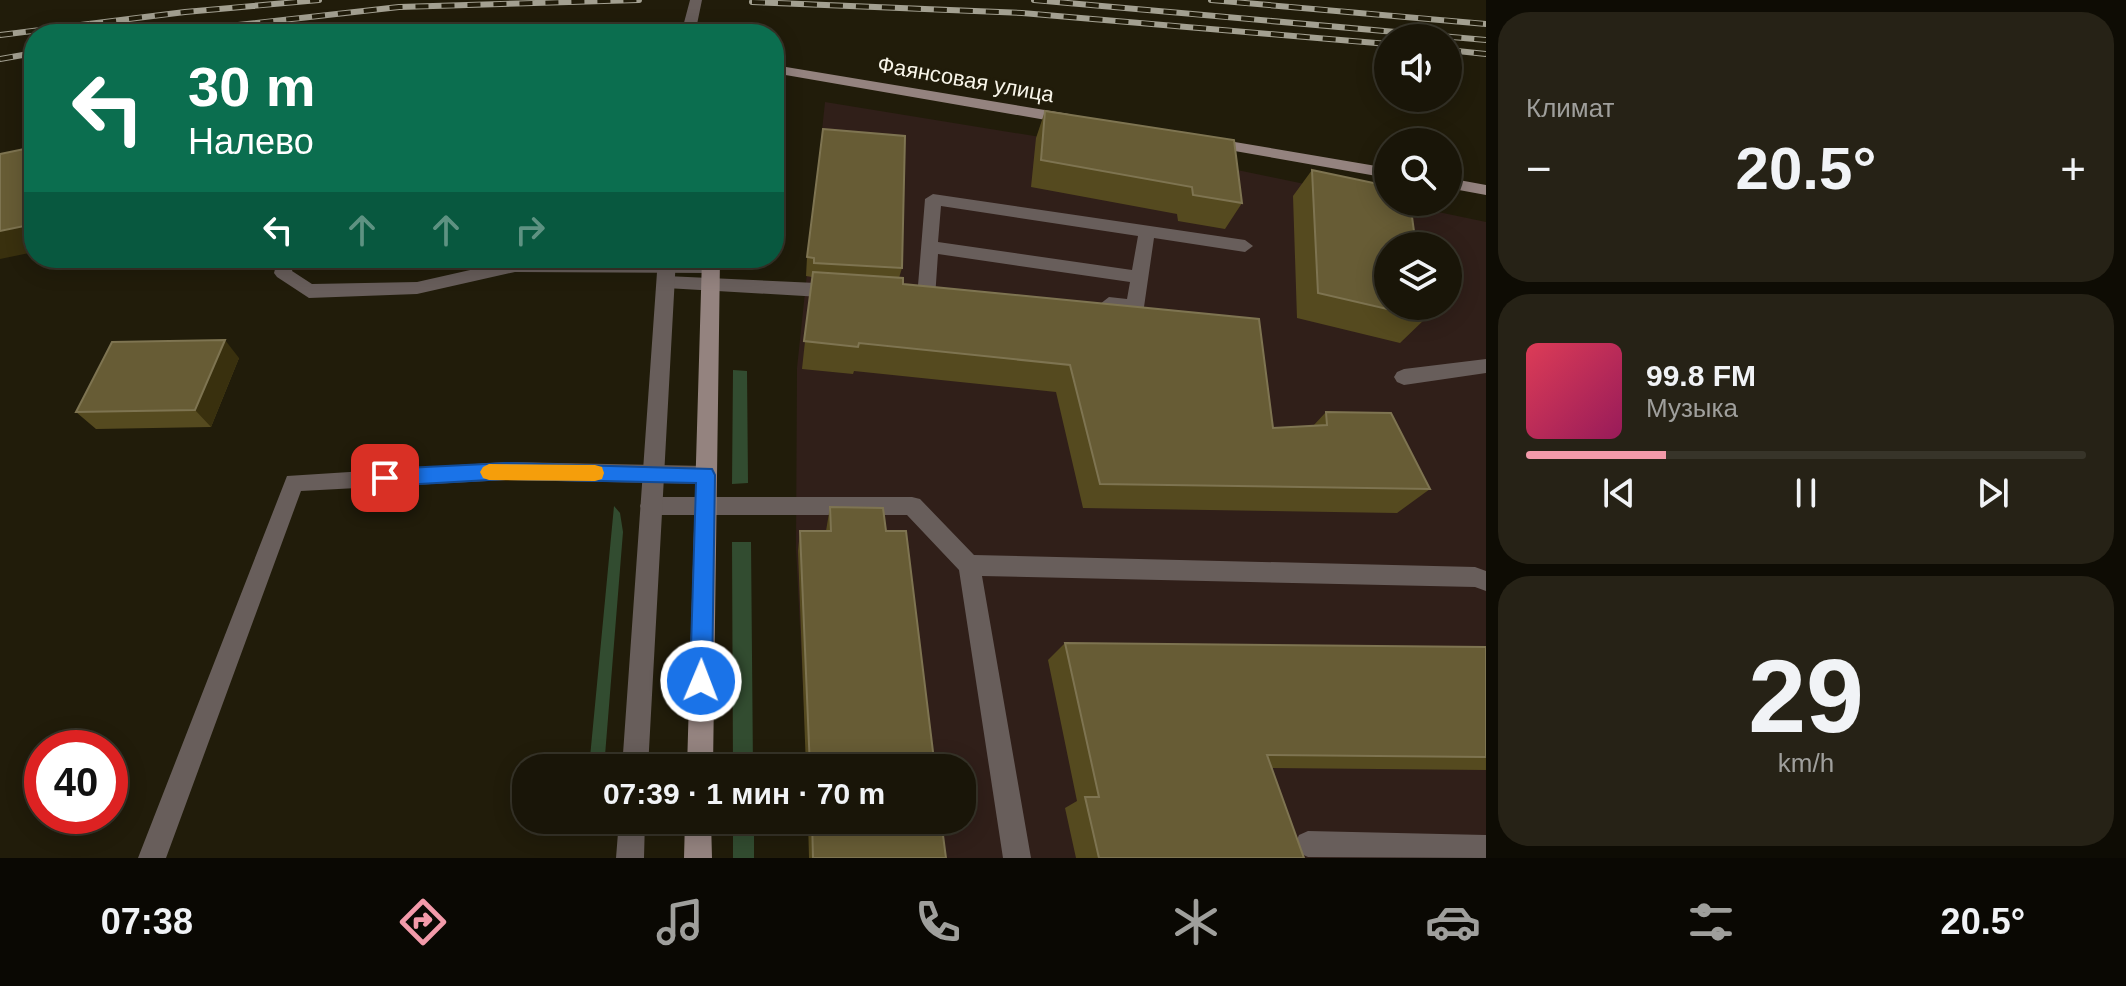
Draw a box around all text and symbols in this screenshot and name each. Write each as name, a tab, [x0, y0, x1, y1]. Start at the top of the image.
map controls	[1374, 24, 1462, 320]
button: sound	[1374, 24, 1462, 112]
street label: Фаянсовая улица	[876, 52, 1057, 107]
text: 30 m	[188, 55, 316, 118]
icon: left	[56, 56, 160, 160]
text: Климат	[1526, 93, 1615, 123]
text: Налево	[188, 121, 314, 162]
button: search	[1374, 128, 1462, 216]
text: 20.5°	[1736, 135, 1876, 202]
text: −	[1526, 144, 1552, 193]
text: +	[2060, 144, 2086, 193]
icon: left	[256, 208, 300, 252]
icon: ahead	[340, 208, 384, 252]
icon: ahead	[424, 208, 468, 252]
icon: right	[508, 208, 552, 252]
button: layers	[1374, 232, 1462, 320]
text: 99.8 FM	[1646, 359, 1756, 392]
text: Музыка	[1646, 393, 1738, 423]
pin	[351, 444, 419, 512]
icon: arrive	[363, 456, 407, 500]
icon: previous	[1597, 471, 1641, 515]
icon: pause	[1784, 471, 1828, 515]
icon: next	[1971, 471, 2015, 515]
text: 29	[1748, 638, 1864, 754]
position arrow	[659, 639, 743, 723]
speed limit sign: 40	[24, 730, 128, 834]
text: km/h	[1778, 748, 1834, 778]
text: 07:39 · 1 мин · 70 m	[603, 777, 885, 810]
icon: directions	[395, 894, 451, 950]
icon: music	[652, 894, 708, 950]
icon: phone	[910, 894, 966, 950]
icon: climate	[1168, 894, 1224, 950]
icon: car	[1425, 894, 1481, 950]
icon: filters	[1683, 894, 1739, 950]
text: 07:38	[101, 901, 193, 942]
text: 20.5°	[1941, 901, 2025, 942]

